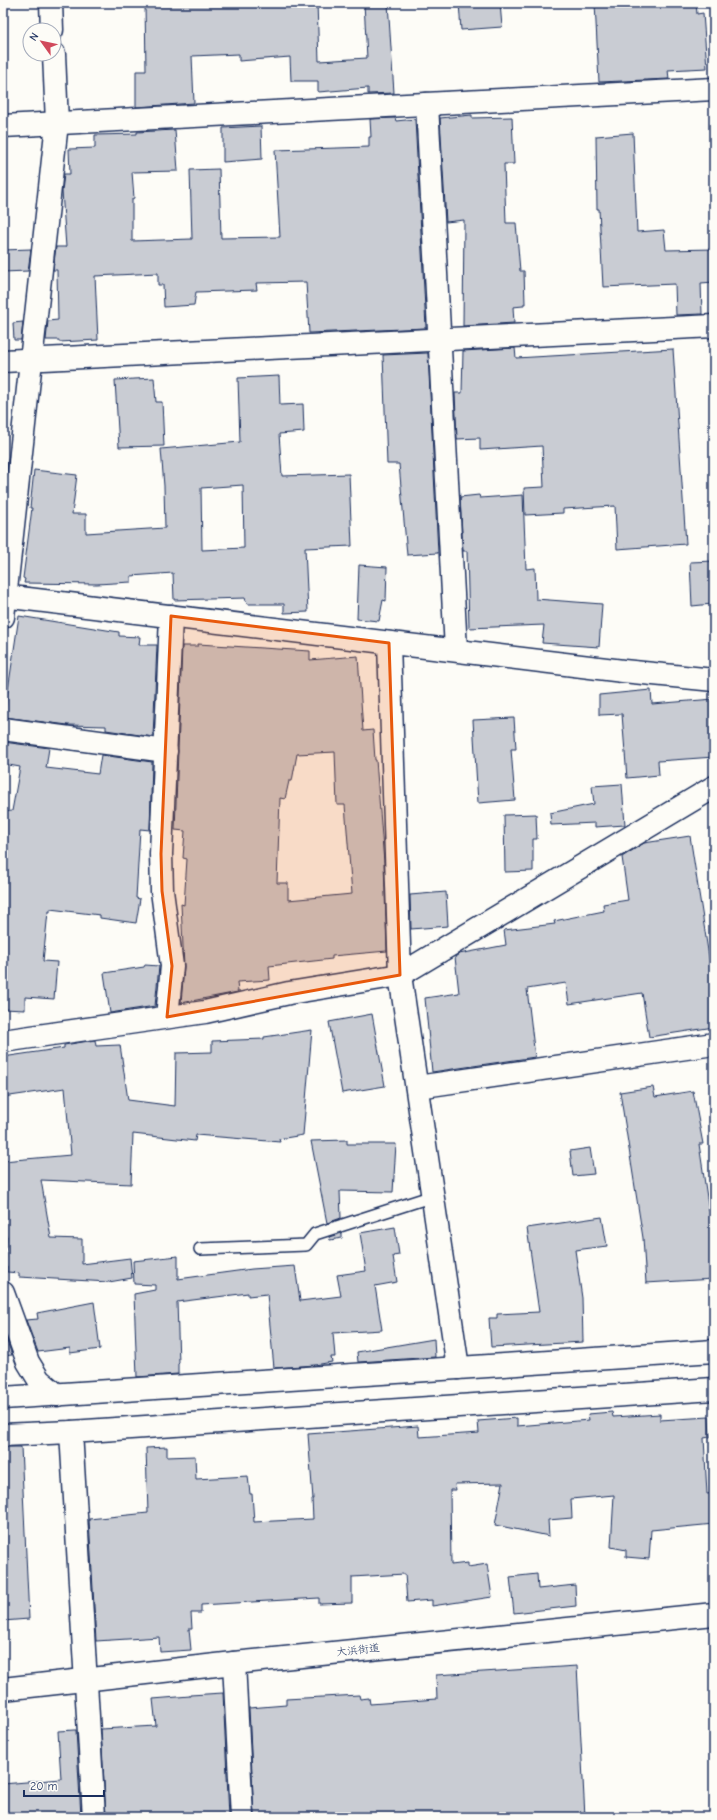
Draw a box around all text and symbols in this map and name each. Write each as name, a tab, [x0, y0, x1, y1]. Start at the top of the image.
north arrow	[22, 22, 62, 62]
text: N	[27, 30, 41, 43]
street label: 大浜街道	[335, 1641, 381, 1659]
scale bar	[24, 1772, 104, 1798]
text: 20 m	[30, 1779, 58, 1793]

